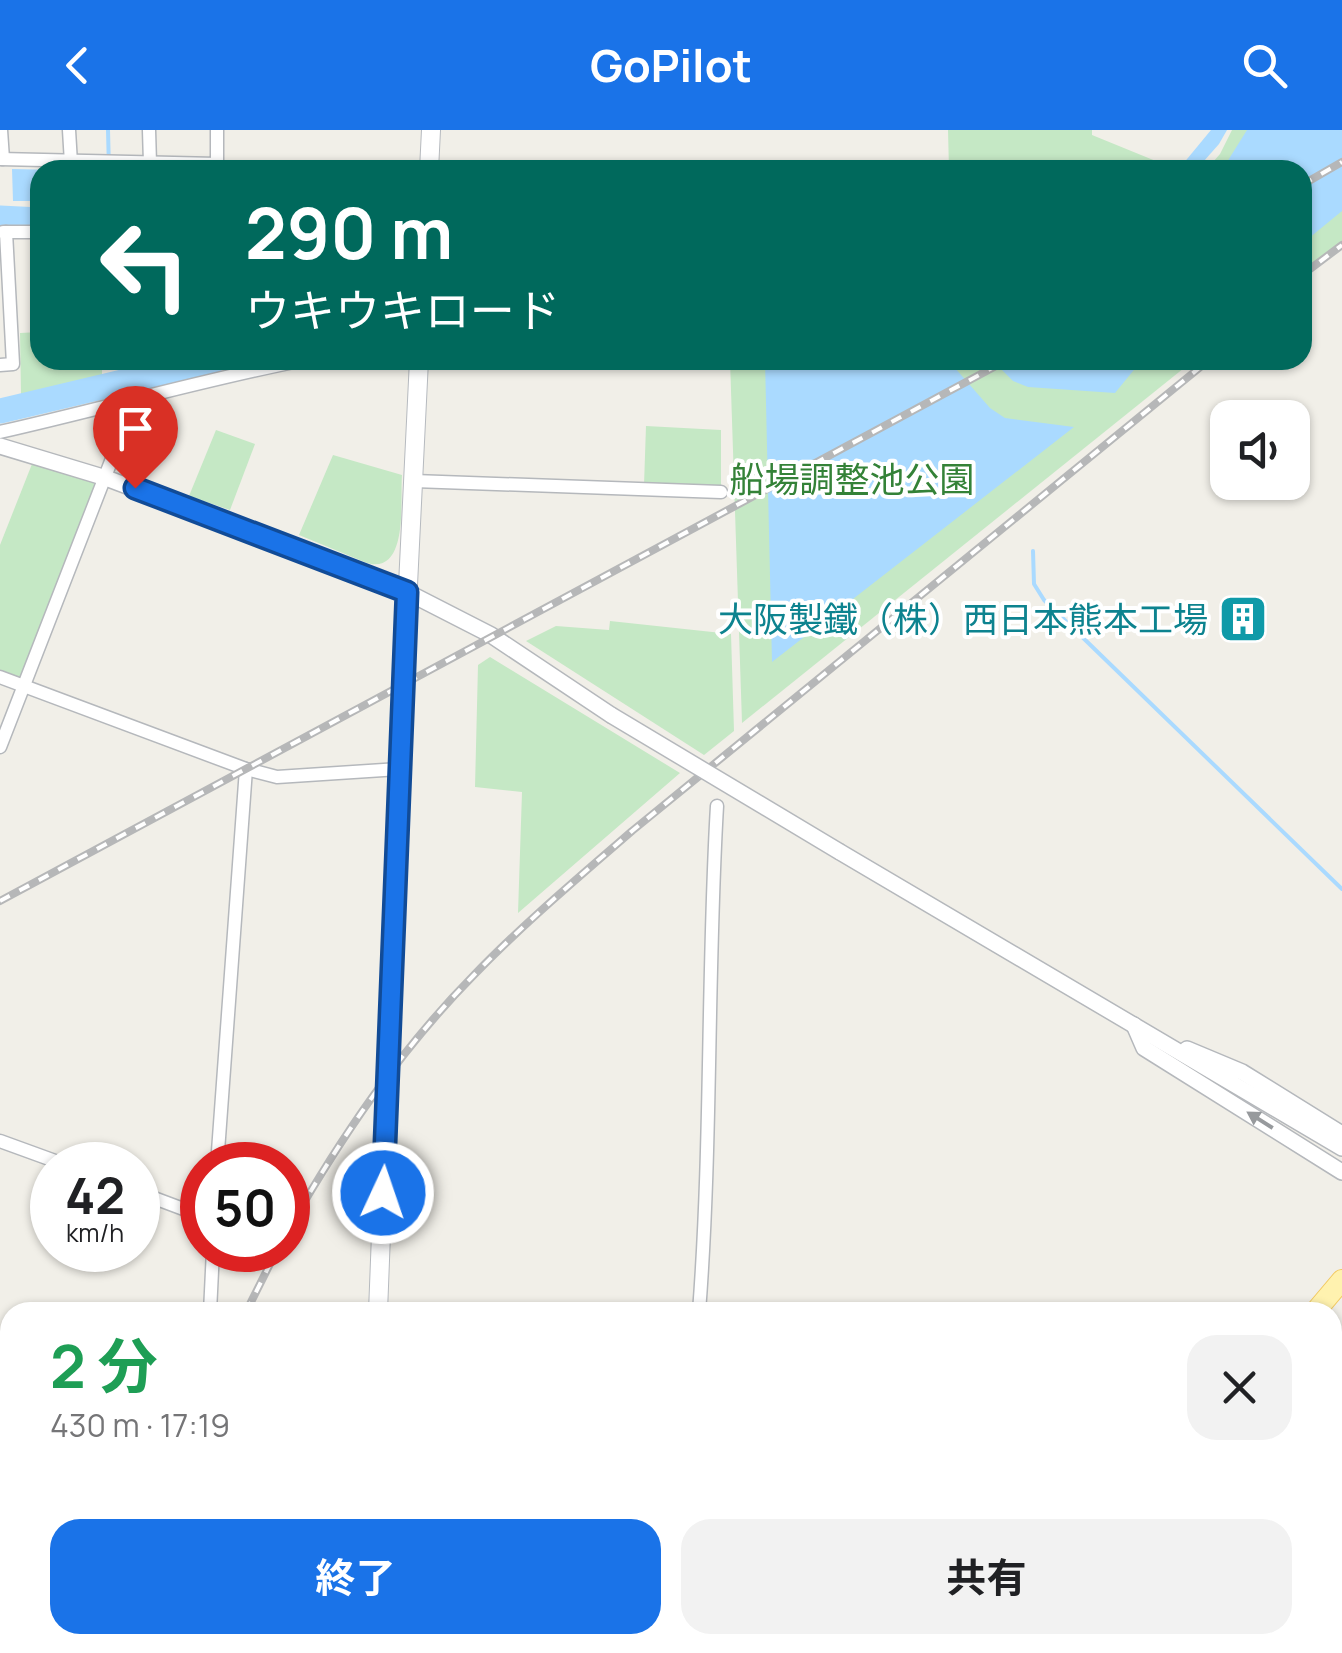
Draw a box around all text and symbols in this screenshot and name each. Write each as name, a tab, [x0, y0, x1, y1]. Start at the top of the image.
text: GoPilot	[590, 34, 752, 96]
icon: back	[50, 38, 105, 93]
icon: search	[1237, 38, 1292, 93]
text: 290 m	[245, 184, 453, 280]
icon: left	[80, 200, 210, 330]
text: ウキウキロード	[245, 279, 560, 341]
pin	[93, 386, 178, 489]
map controls	[1210, 400, 1310, 500]
button: sound	[1210, 400, 1310, 500]
icon: arrive	[108, 401, 163, 456]
park label: 船場調整池公園	[729, 455, 975, 503]
building icon: 大阪製鐵（株）西日本熊本工場	[1217, 593, 1269, 645]
place label: 大阪製鐵（株）西日本熊本工場	[718, 595, 1208, 643]
one-way arrow	[1246, 1111, 1273, 1130]
position arrow	[331, 1141, 435, 1245]
speed limit sign: 50	[180, 1142, 310, 1272]
text: 42	[65, 1161, 125, 1229]
text: km/h	[66, 1215, 124, 1250]
text: 2 分	[50, 1324, 158, 1406]
button: close	[1187, 1335, 1292, 1440]
text: 430 m · 17:19	[50, 1403, 230, 1447]
button: 終了	[50, 1519, 661, 1634]
button: 共有	[681, 1519, 1292, 1634]

